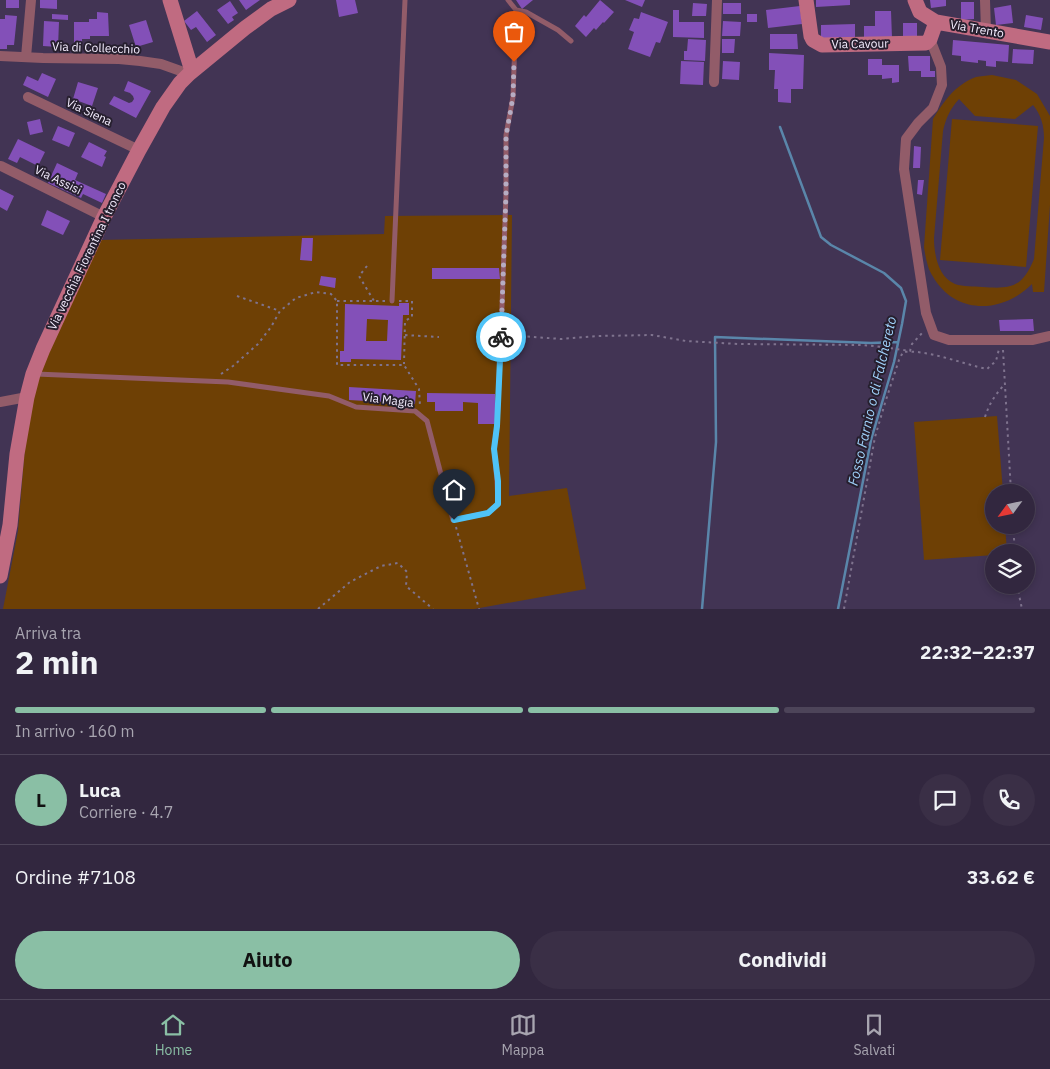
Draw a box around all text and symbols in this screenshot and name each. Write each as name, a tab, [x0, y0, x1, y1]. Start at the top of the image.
pin	[493, 11, 535, 62]
street label: Via Trento	[949, 16, 1005, 41]
icon: bag	[500, 18, 528, 46]
street label: Via Cavour	[831, 35, 889, 51]
street label: Via di Collecchio	[52, 38, 141, 57]
street label: Via Siena	[64, 94, 115, 129]
street label: Via Assisi	[32, 162, 84, 197]
street label: Via vecchia Fiorentina I tronco	[44, 179, 129, 332]
courier	[476, 312, 526, 362]
water label: Fosso Farnio o di Falchereto	[844, 314, 900, 487]
icon: bike	[487, 323, 515, 351]
street label: Via Magia	[362, 389, 415, 410]
pin	[433, 469, 475, 520]
icon: home	[440, 476, 468, 504]
north arrow	[985, 484, 1035, 534]
map controls	[985, 484, 1035, 594]
button: layers	[985, 544, 1035, 594]
text: Arriva tra	[15, 623, 81, 643]
text: 22:32–22:37	[920, 640, 1035, 664]
text: 2 min	[15, 641, 99, 683]
text: In arrivo · 160 m	[15, 721, 135, 741]
button: chat	[919, 774, 971, 826]
button: phone	[983, 774, 1035, 826]
text: Luca	[79, 778, 121, 802]
text: L	[36, 788, 46, 812]
text: Corriere · 4.7	[79, 802, 173, 822]
text: Ordine #7108	[15, 865, 136, 889]
text: 33.62 €	[967, 865, 1035, 889]
button: Aiuto	[15, 931, 520, 989]
button: Condividi	[530, 931, 1035, 989]
tab: Home	[155, 1011, 192, 1059]
tab: Mappa	[502, 1011, 544, 1059]
tab: Salvati	[853, 1011, 895, 1059]

